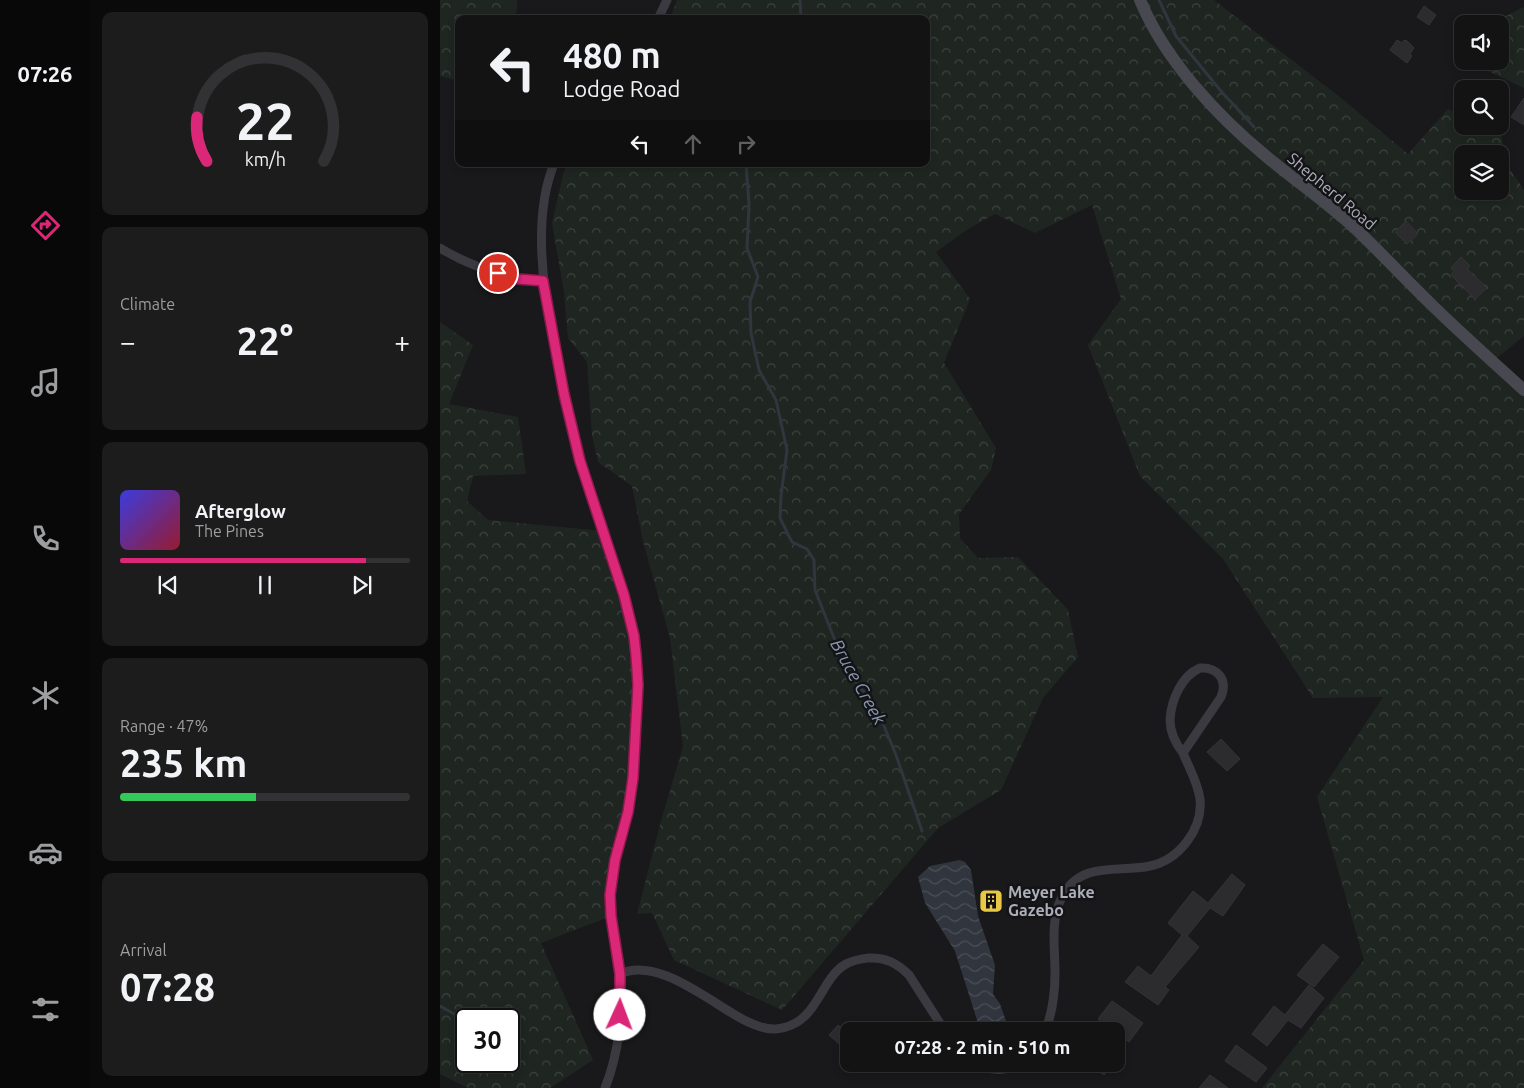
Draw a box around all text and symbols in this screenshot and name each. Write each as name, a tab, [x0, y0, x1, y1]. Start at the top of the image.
map controls	[1454, 15, 1509, 200]
button: sound	[1454, 15, 1509, 70]
icon: left	[480, 35, 545, 100]
text: 480 m	[563, 35, 661, 75]
text: 07:26	[17, 61, 73, 86]
text: Lodge Road	[563, 76, 680, 101]
button: search	[1454, 80, 1509, 135]
text: 22	[236, 92, 294, 150]
icon: left	[626, 130, 654, 158]
icon: ahead	[679, 130, 707, 158]
icon: right	[732, 130, 760, 158]
button: layers	[1454, 145, 1509, 200]
text: km/h	[244, 149, 286, 169]
street label: Shepherd Road	[1284, 149, 1380, 233]
icon: directions	[28, 208, 63, 243]
pin	[477, 252, 519, 294]
icon: arrive	[484, 259, 512, 287]
text: Climate	[120, 295, 175, 313]
text: 22°	[237, 320, 293, 362]
text: −	[120, 326, 136, 357]
text: +	[394, 326, 410, 357]
icon: music	[28, 365, 63, 400]
text: Afterglow	[195, 500, 286, 522]
icon: phone	[28, 521, 63, 556]
text: The Pines	[195, 522, 264, 540]
icon: previous	[154, 571, 182, 599]
icon: pause	[251, 571, 279, 599]
icon: next	[348, 571, 376, 599]
water label: Bruce Creek	[827, 635, 891, 728]
icon: climate	[28, 678, 63, 713]
text: Range · 47%	[120, 717, 208, 735]
text: 235 km	[120, 742, 247, 784]
icon: car	[28, 835, 63, 870]
place label: Meyer Lake Gazebo	[1008, 883, 1095, 919]
building icon: Meyer Lake Gazebo	[978, 888, 1004, 914]
text: Arrival	[120, 941, 167, 959]
text: 07:28	[120, 966, 215, 1008]
position arrow	[593, 988, 645, 1040]
icon: filters	[28, 992, 63, 1027]
speed limit sign: 30	[455, 1008, 520, 1073]
text: 07:28 · 2 min · 510 m	[895, 1036, 1070, 1058]

